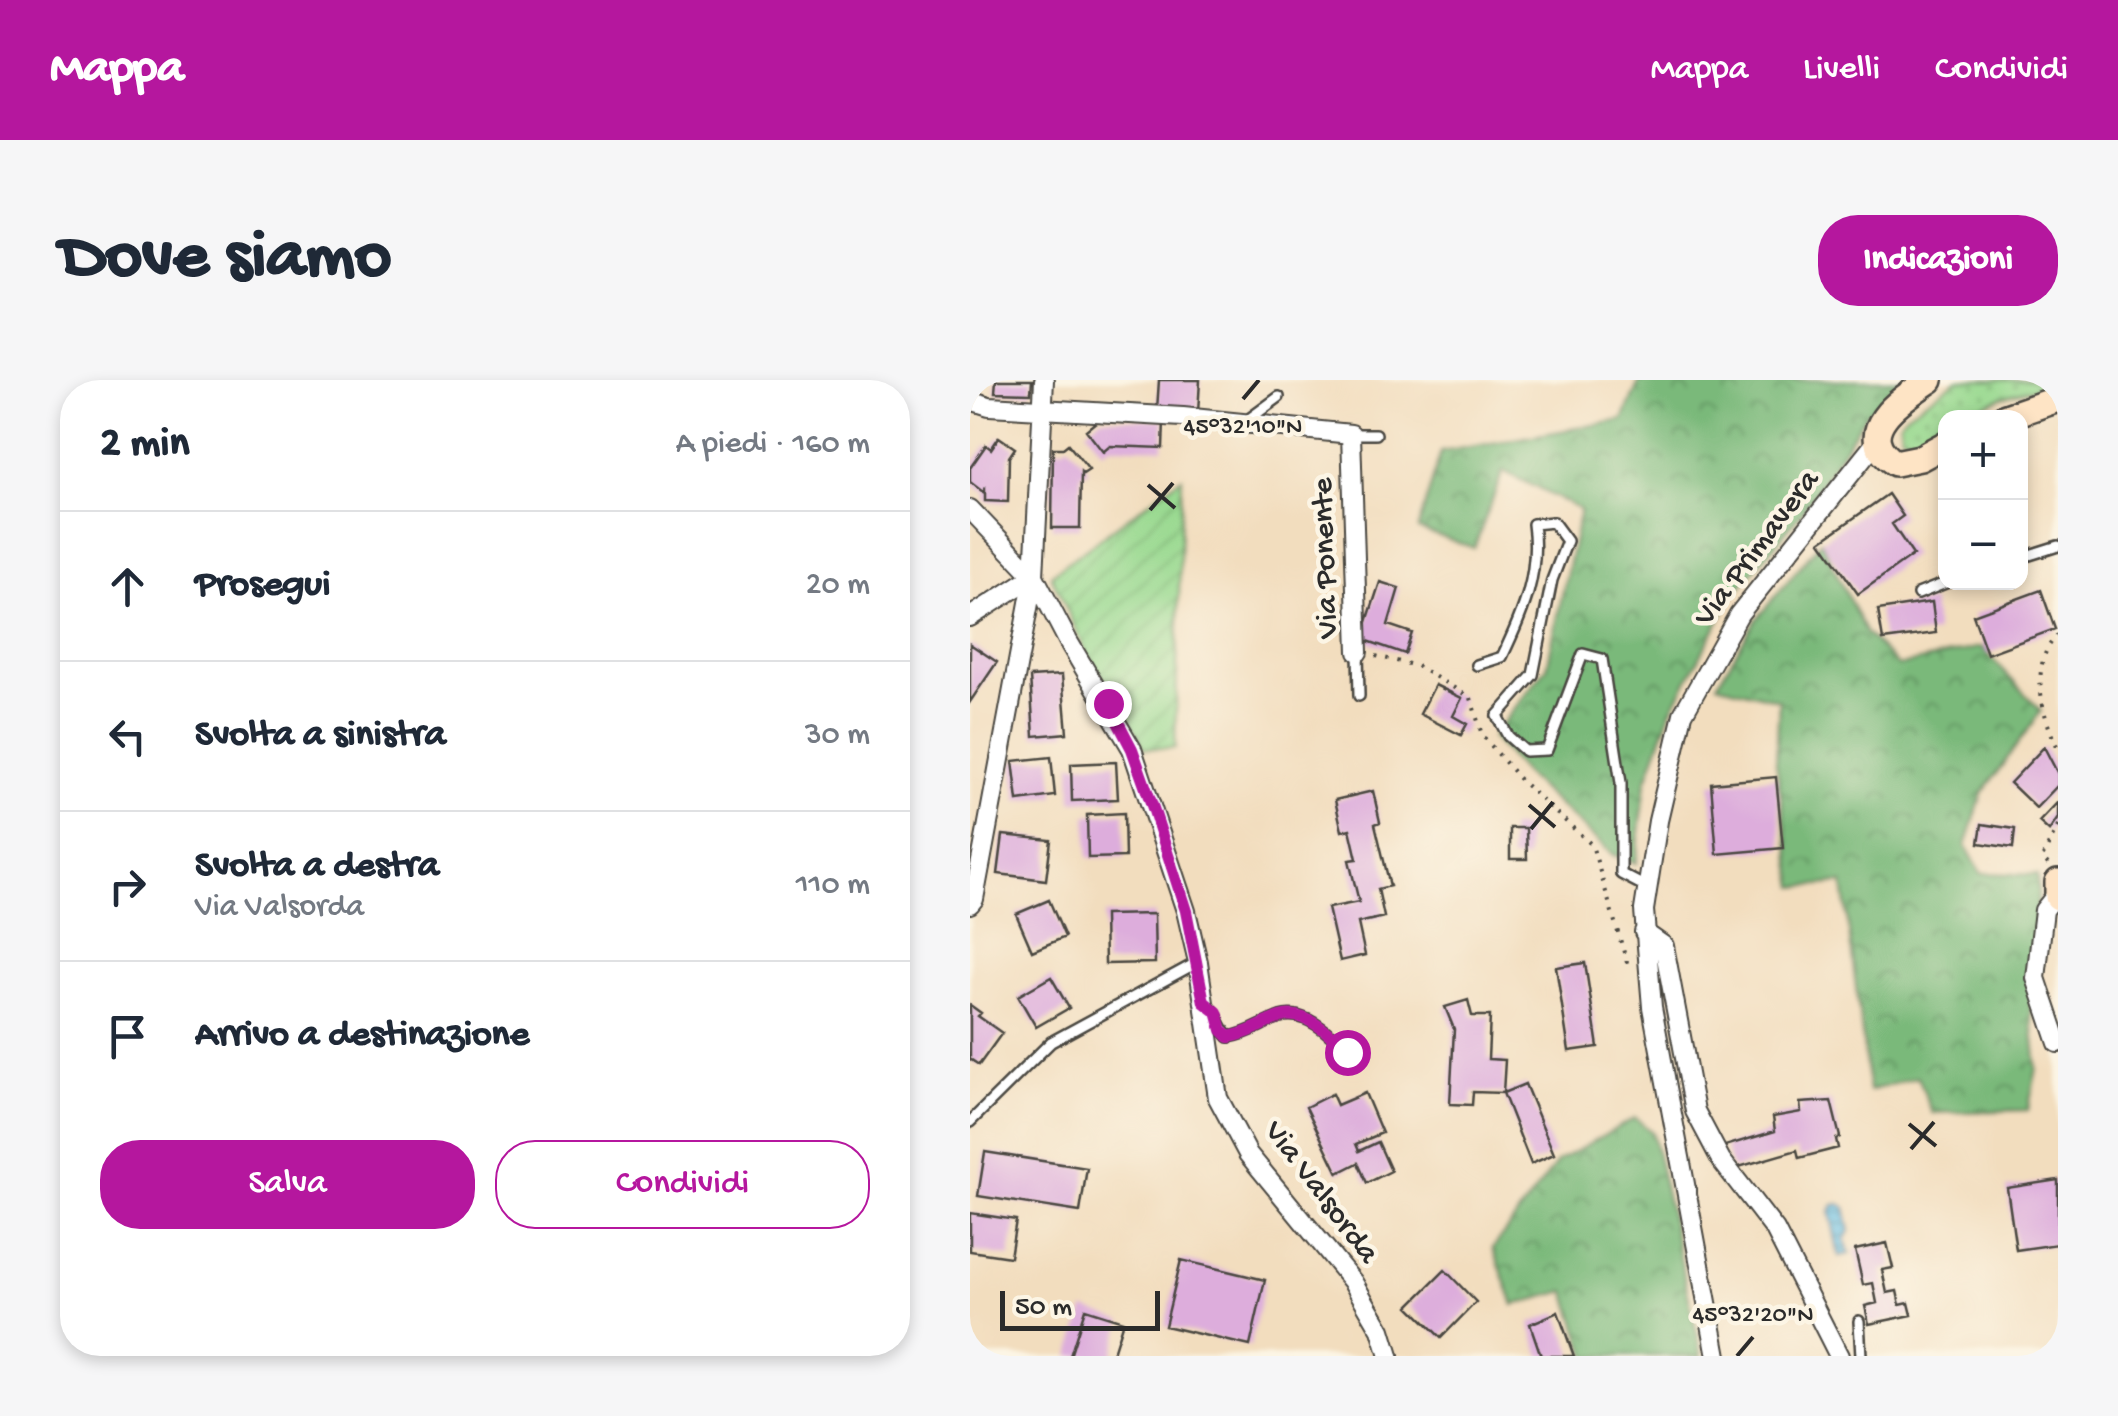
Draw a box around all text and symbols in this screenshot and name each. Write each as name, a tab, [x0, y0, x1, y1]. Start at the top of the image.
text: Mappa	[50, 42, 184, 99]
text: Mappa	[1651, 50, 1748, 91]
text: Livelli	[1803, 50, 1880, 91]
text: Condividi	[1935, 50, 2068, 91]
button: Indicazioni	[1818, 215, 2058, 306]
text: Dove siamo	[60, 219, 391, 302]
map controls	[1938, 410, 2028, 590]
button: +	[1938, 410, 2028, 500]
text: 45°32'10"N	[1184, 414, 1302, 443]
text: 2 min	[100, 421, 189, 470]
text: A piedi · 160 m	[676, 426, 870, 464]
street label: Via Primavera	[1686, 462, 1830, 636]
street label: Via Ponente	[1305, 476, 1349, 640]
button: −	[1938, 500, 2028, 590]
icon: ahead	[100, 559, 155, 614]
text: Prosegui	[195, 564, 330, 608]
text: 20 m	[806, 567, 870, 605]
route end	[1086, 681, 1132, 727]
icon: left	[100, 709, 155, 764]
text: Svolta a sinistra	[195, 714, 446, 758]
text: 30 m	[805, 717, 870, 755]
text: Svolta a destra	[195, 845, 439, 889]
icon: right	[100, 859, 155, 914]
text: 110 m	[796, 867, 870, 905]
text: Via Valsorda	[195, 889, 364, 927]
icon: arrive	[100, 1009, 155, 1064]
text: Arrivo a destinazione	[195, 1014, 529, 1058]
route start	[1325, 1030, 1371, 1076]
street label: Via Valsorda	[1253, 1113, 1387, 1273]
button: Salva	[100, 1140, 475, 1229]
button: Condividi	[495, 1140, 870, 1229]
scale bar	[1000, 1286, 1160, 1330]
text: 50 m	[1015, 1292, 1072, 1325]
text: 45°32'20"N	[1693, 1302, 1813, 1331]

